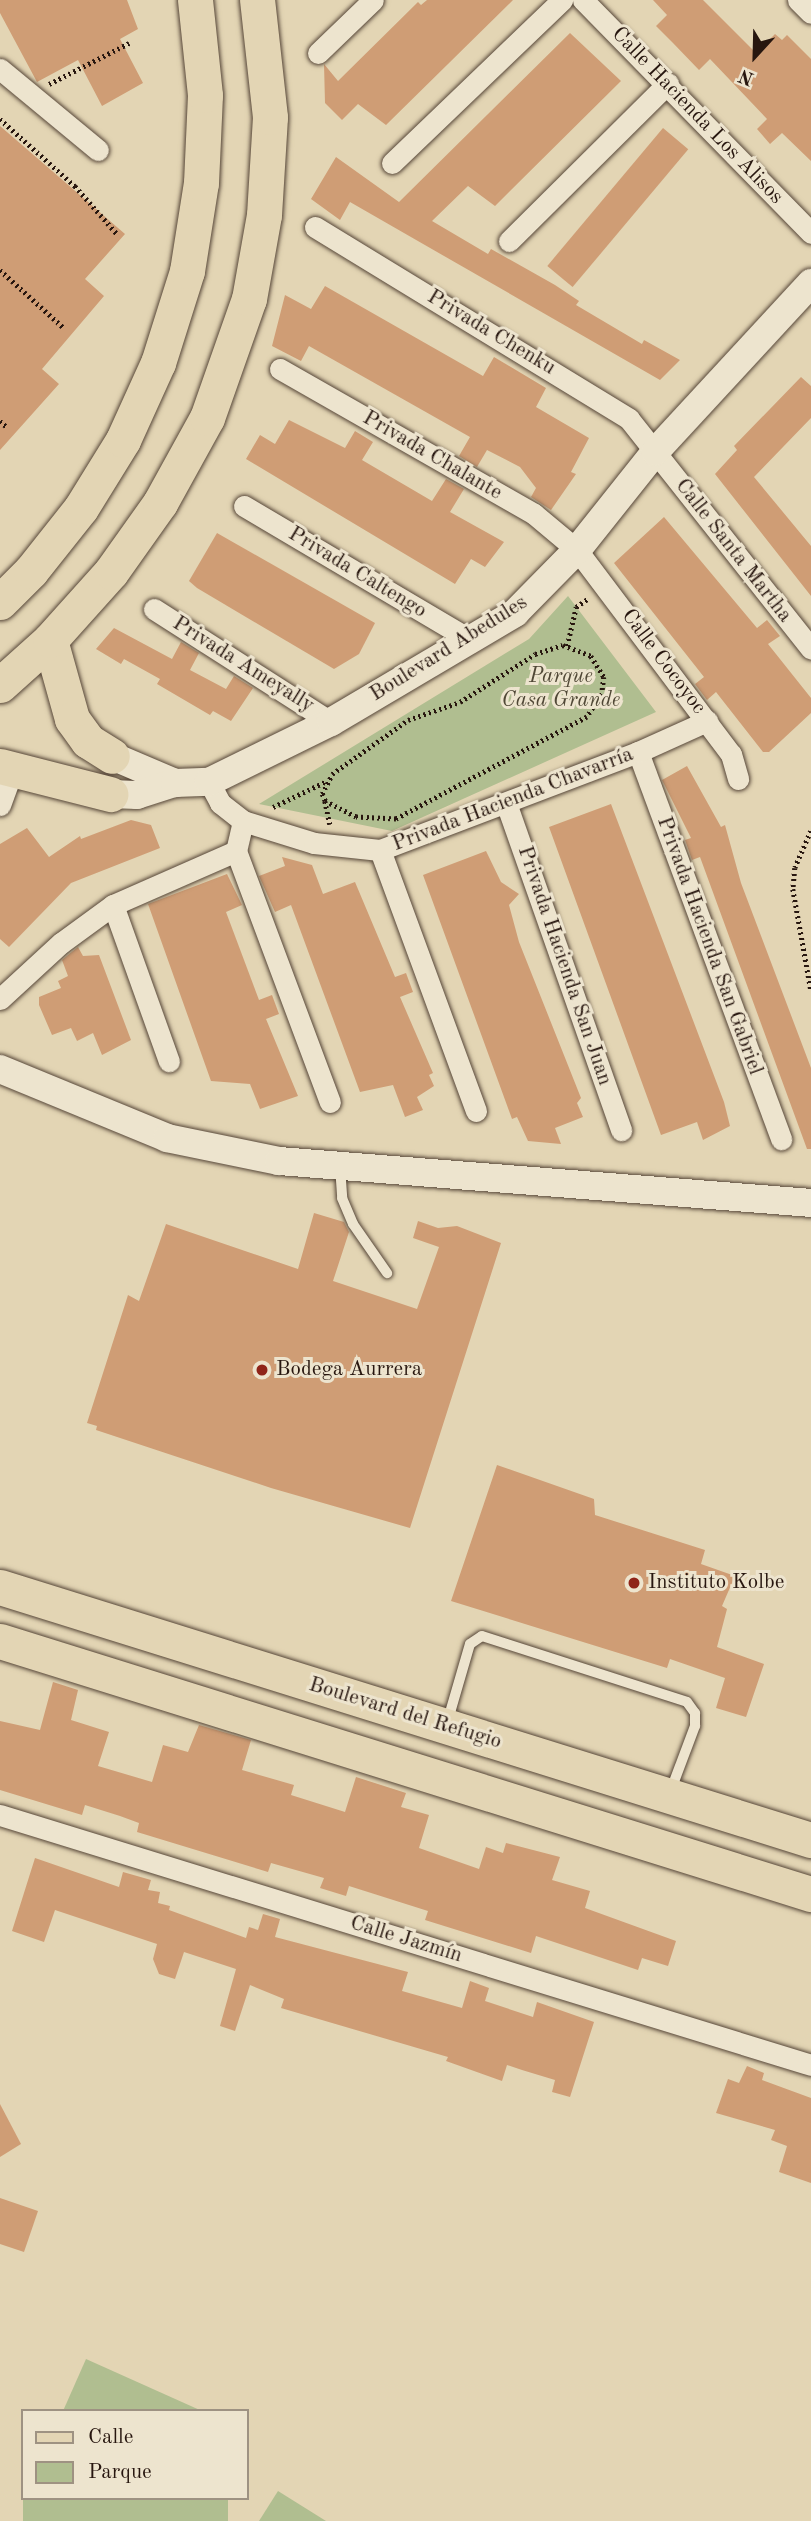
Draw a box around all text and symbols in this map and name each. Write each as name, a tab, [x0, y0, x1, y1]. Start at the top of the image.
north arrow	[720, 21, 790, 91]
street label: Calle Hacienda Los Alisos	[606, 22, 788, 210]
text: N	[737, 64, 757, 87]
street label: Privada Chenku	[422, 285, 560, 381]
street label: Privada Chalante	[358, 406, 506, 506]
street label: Calle Santa Martha	[669, 474, 797, 628]
street label: Privada Caltengo	[283, 522, 431, 624]
street label: Boulevard Abedules	[366, 590, 532, 708]
street label: Calle Cocoyoc	[615, 604, 711, 720]
street label: Privada Ameyally	[168, 611, 318, 719]
park label: Parque Casa Grande	[502, 664, 620, 714]
street label: Privada Hacienda Chavarría	[389, 742, 637, 858]
street label: Privada Hacienda San Gabriel	[650, 813, 768, 1079]
street label: Privada Hacienda San Juan	[511, 843, 617, 1089]
place label: Bodega Aurrera	[276, 1357, 422, 1383]
marker: Bodega Aurrera	[254, 1362, 270, 1378]
place label: Instituto Kolbe	[648, 1570, 784, 1596]
marker: Instituto Kolbe	[626, 1575, 642, 1591]
street label: Boulevard del Refugio	[306, 1673, 504, 1755]
street label: Calle Jazmín	[347, 1911, 465, 1969]
legend	[21, 2409, 248, 2500]
text: Calle	[88, 2427, 133, 2448]
text: Parque	[88, 2462, 152, 2483]

